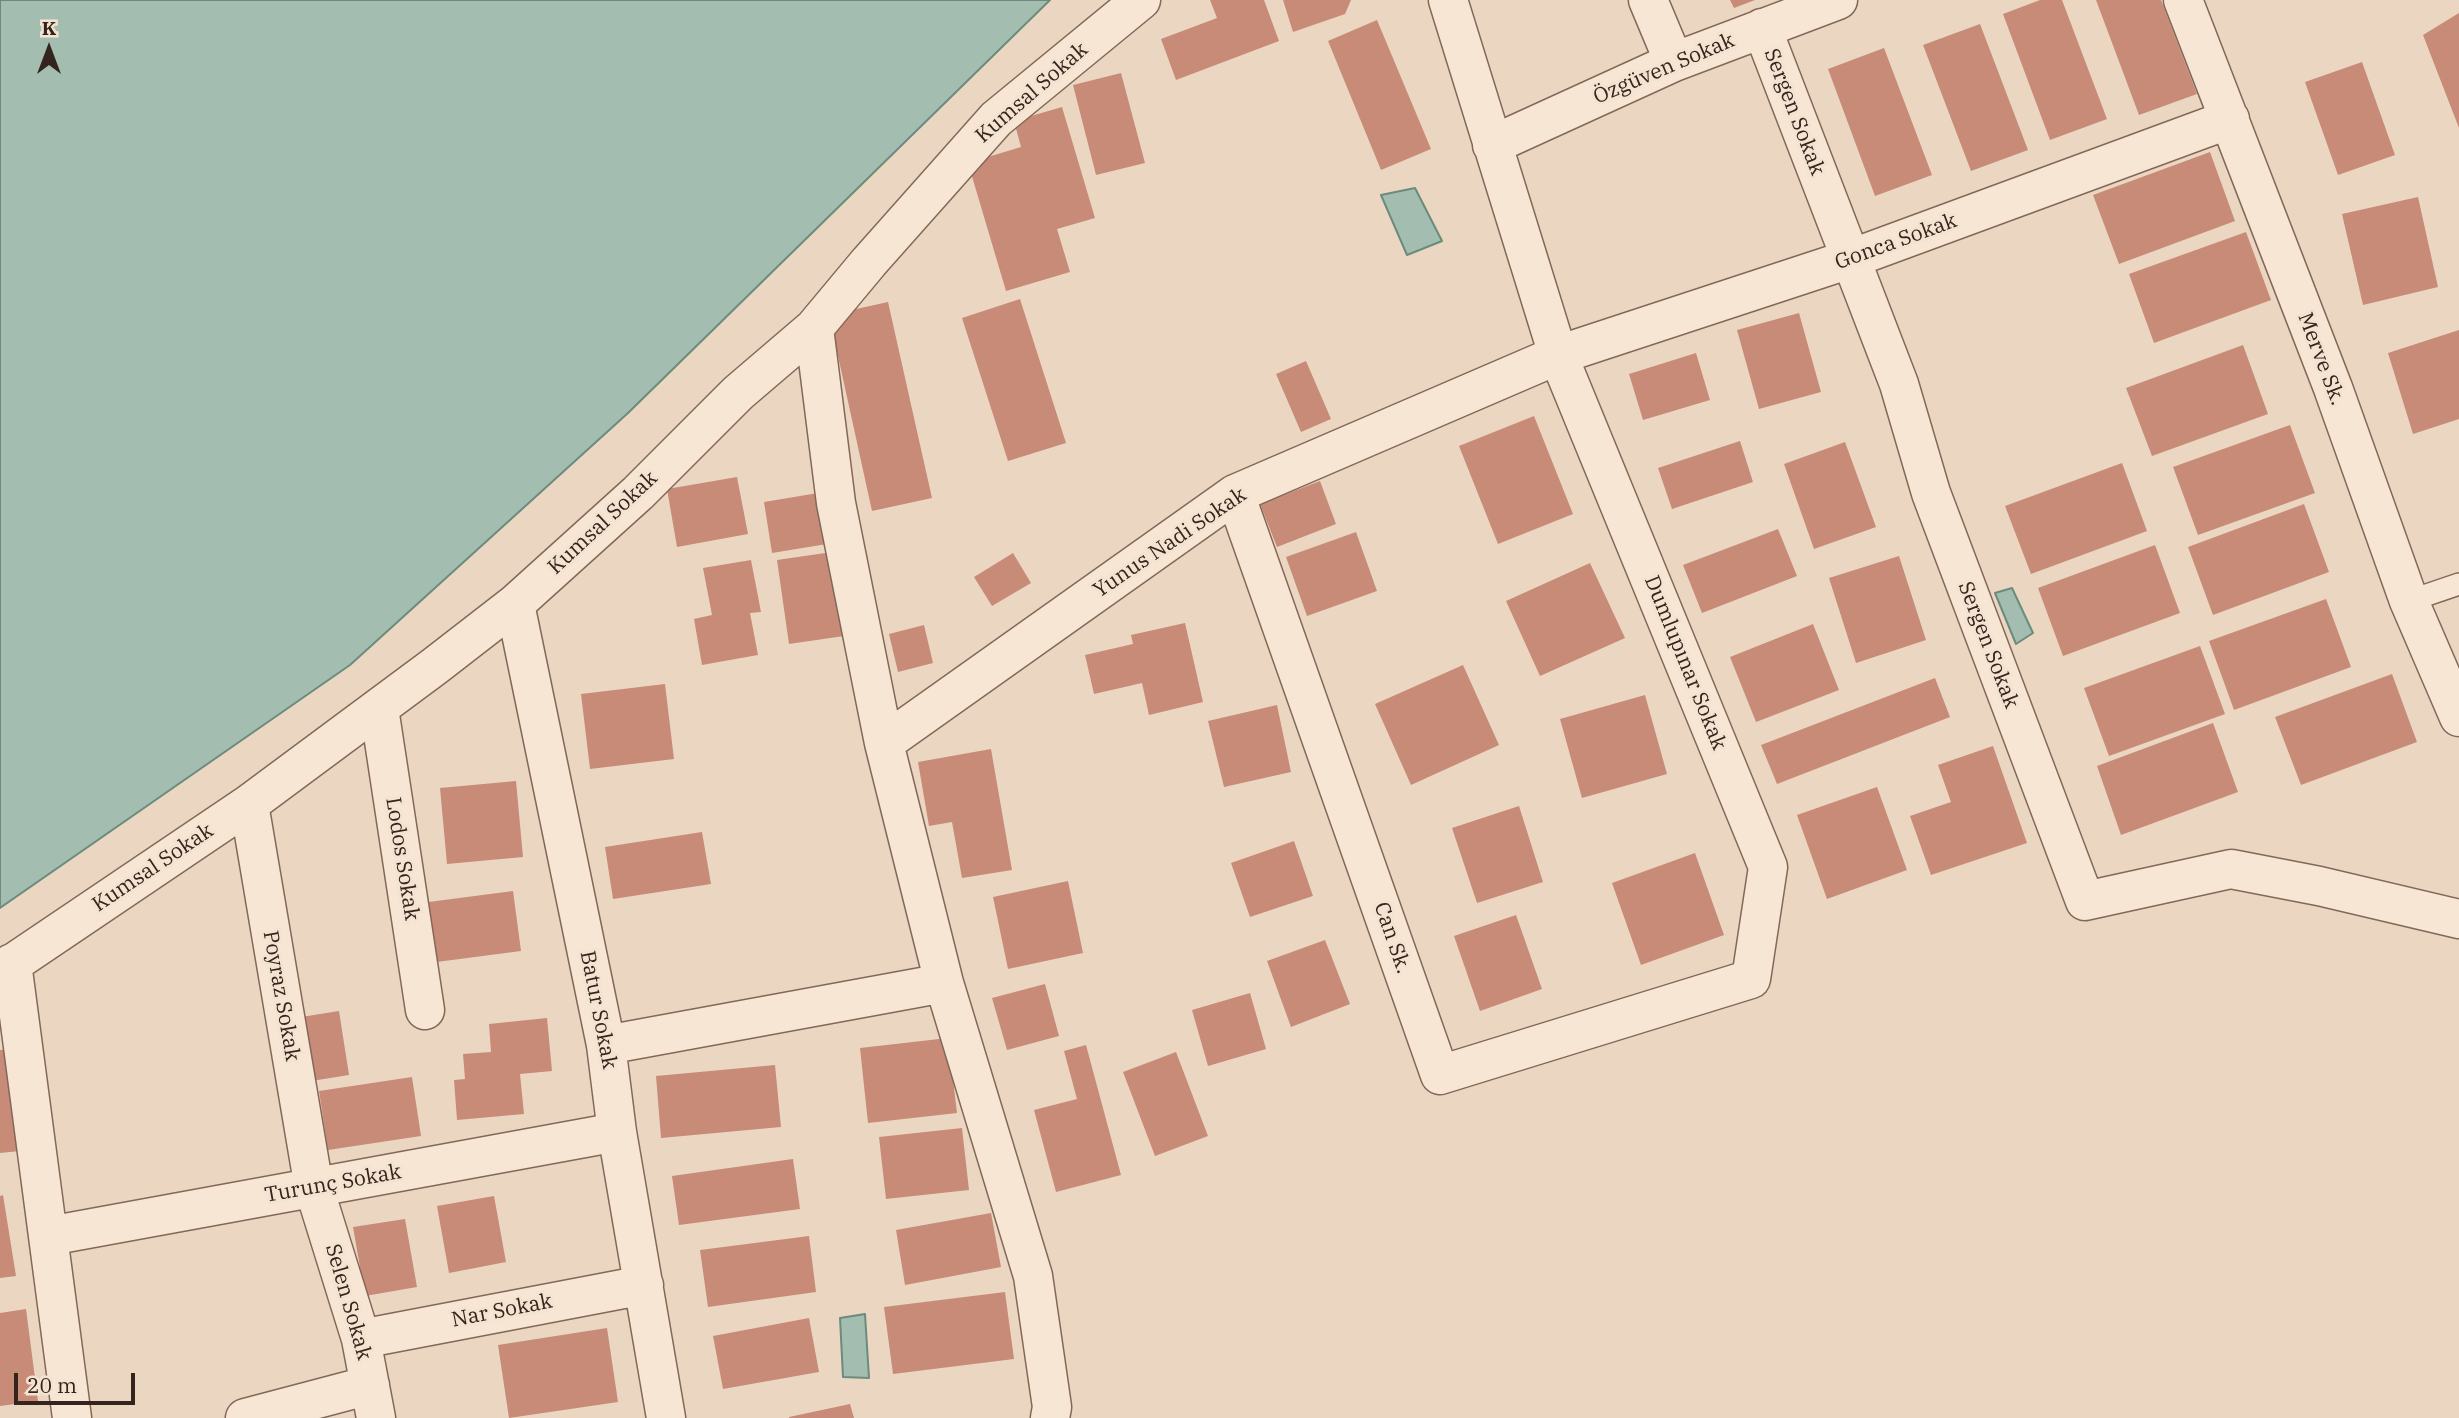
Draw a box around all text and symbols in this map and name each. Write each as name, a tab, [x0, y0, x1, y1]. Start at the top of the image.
north arrow	[14, 14, 84, 84]
text: K	[42, 16, 56, 40]
street label: Özgüven Sokak	[1590, 28, 1738, 110]
street label: Kumsal Sokak	[971, 37, 1093, 149]
street label: Sergen Sokak	[1758, 45, 1830, 179]
street label: Gonca Sokak	[1832, 208, 1960, 276]
street label: Merve Sk.	[2292, 309, 2350, 409]
street label: Kumsal Sokak	[543, 466, 663, 580]
street label: Yunus Nadi Sokak	[1089, 482, 1251, 604]
street label: Dumlupınar Sokak	[1639, 572, 1731, 754]
street label: Sergen Sokak	[1952, 578, 2024, 712]
street label: Lodos Sokak	[380, 796, 424, 922]
street label: Kumsal Sokak	[88, 818, 218, 918]
street label: Can Sk.	[1368, 899, 1416, 977]
street label: Poyraz Sokak	[257, 929, 305, 1063]
street label: Batur Sokak	[574, 949, 622, 1071]
street label: Turunç Sokak	[263, 1160, 403, 1208]
street label: Selen Sokak	[319, 1241, 377, 1363]
street label: Nar Sokak	[450, 1289, 554, 1333]
scale bar	[18, 1358, 138, 1402]
text: 20 m	[27, 1371, 77, 1399]

